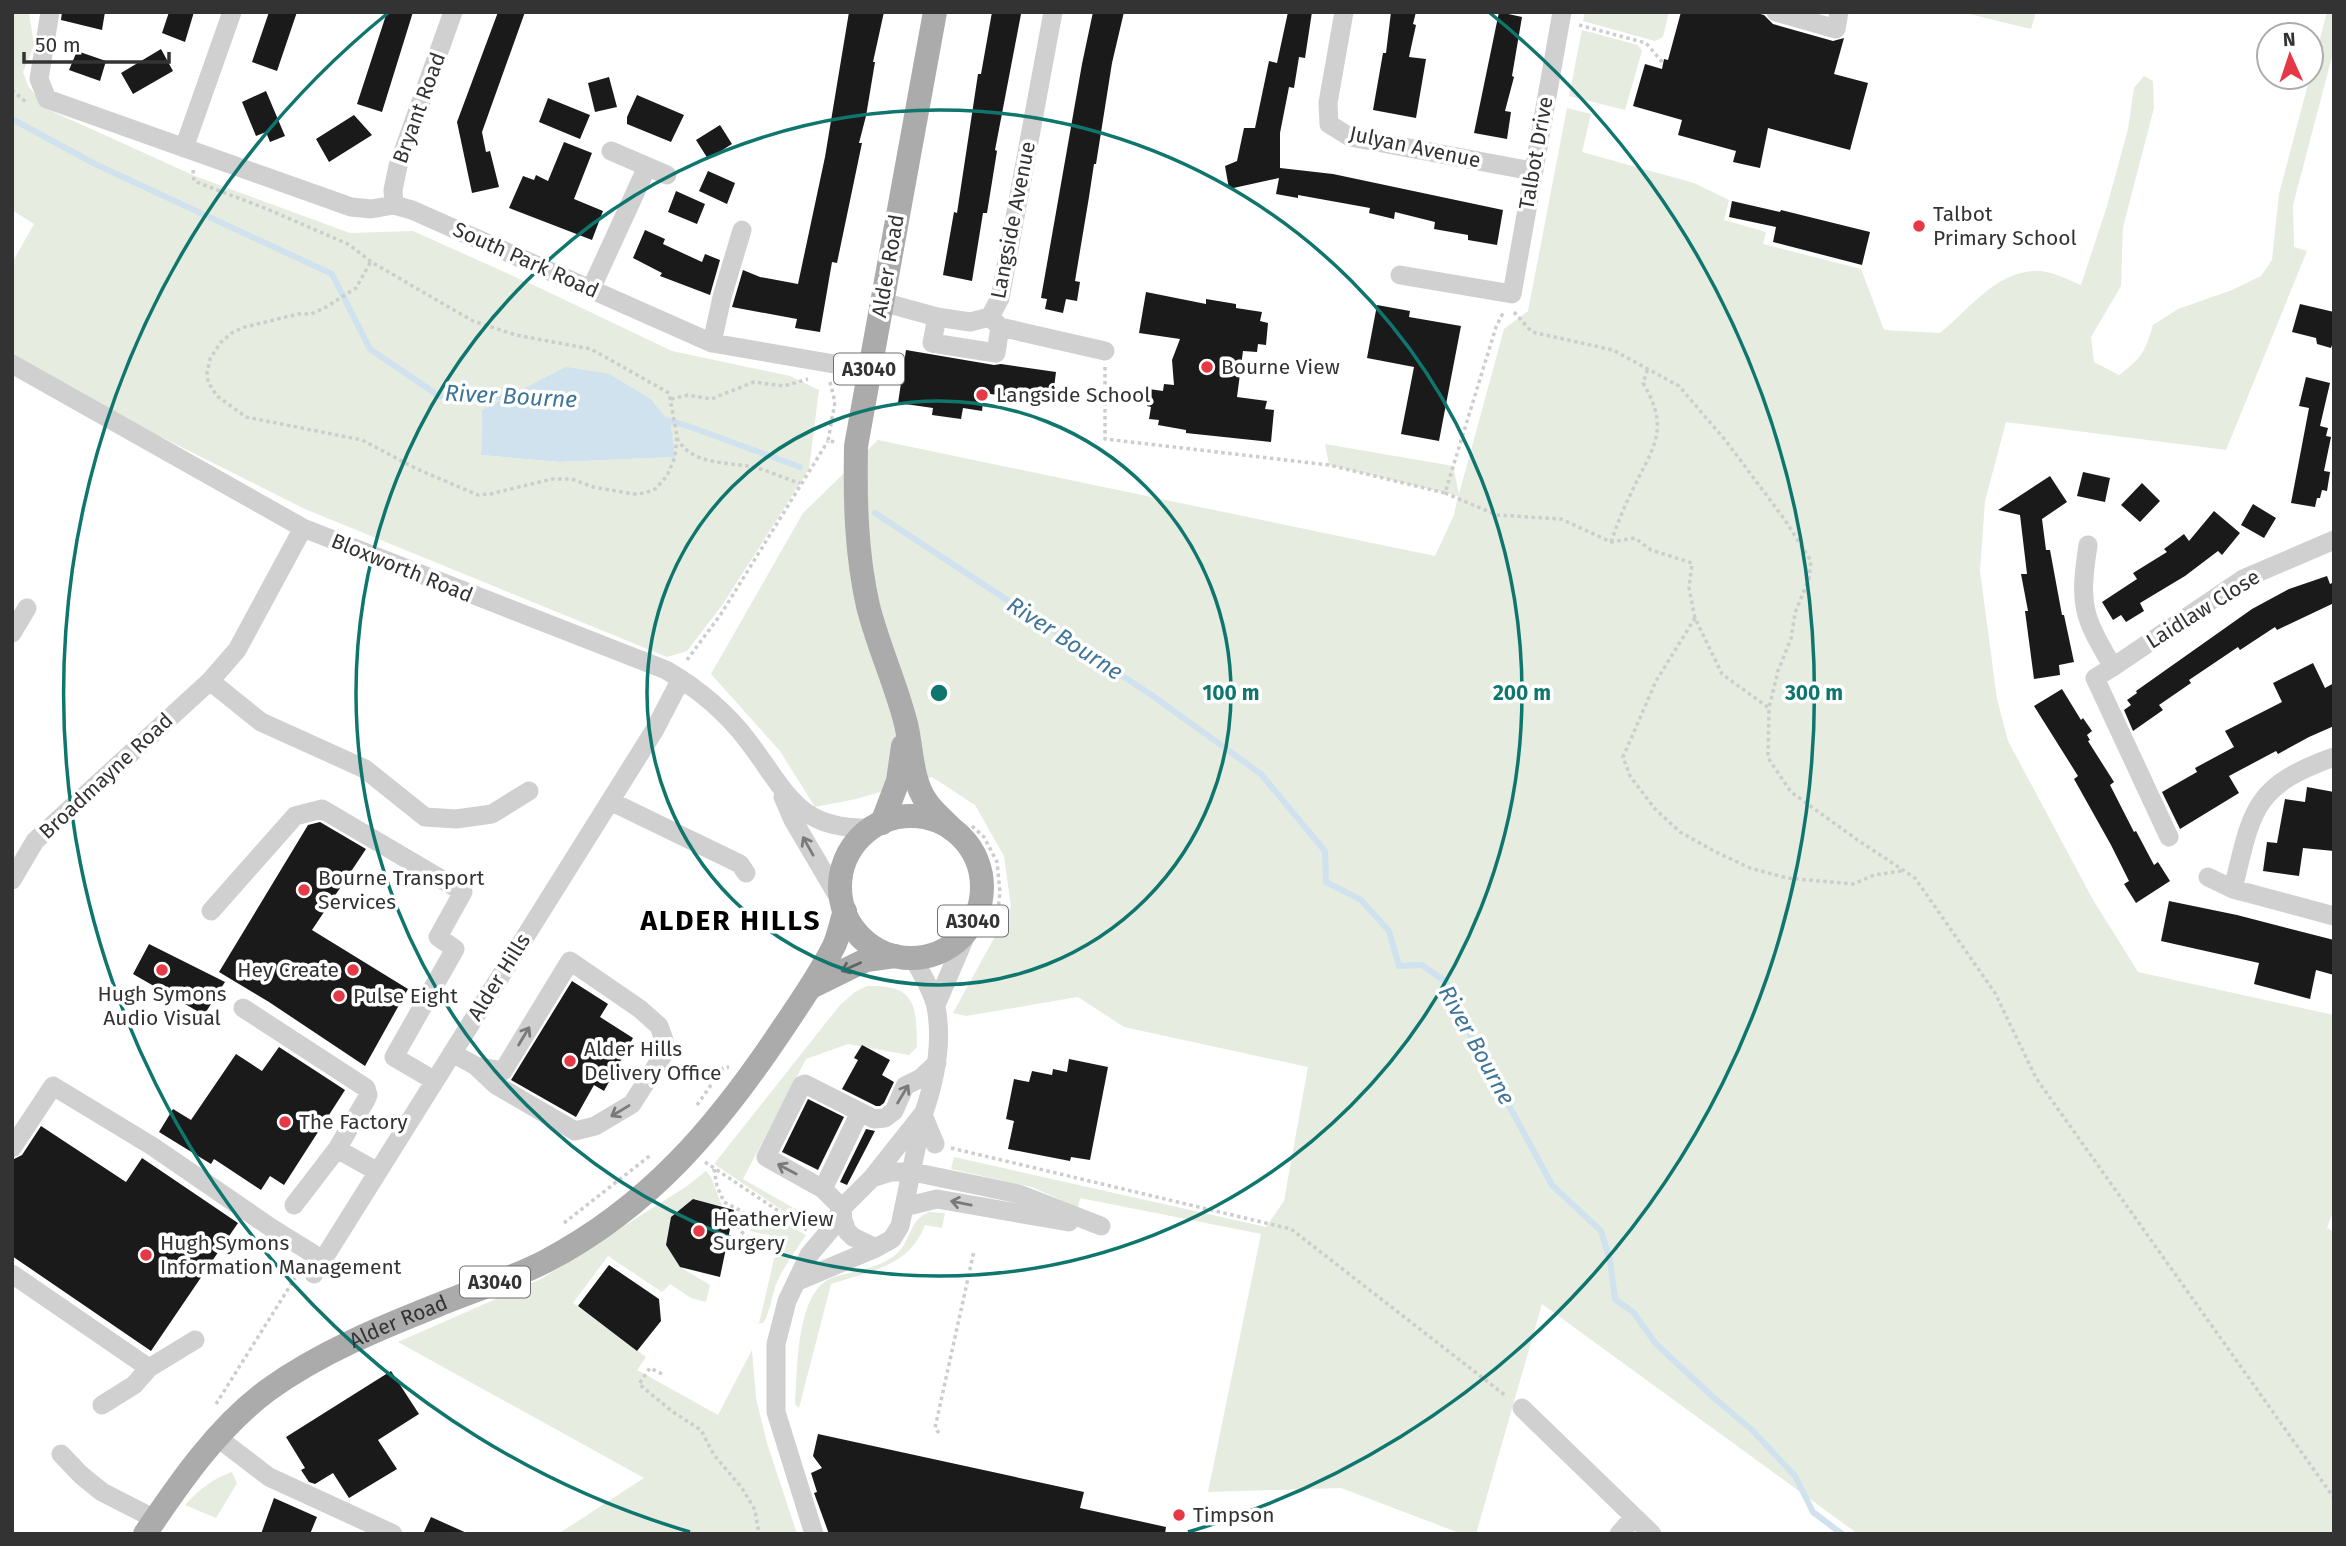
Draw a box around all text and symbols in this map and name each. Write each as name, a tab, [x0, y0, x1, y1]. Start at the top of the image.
scale bar	[24, 21, 170, 65]
north arrow	[2255, 21, 2325, 91]
text: N	[2282, 28, 2296, 51]
text: 50 m	[35, 32, 81, 58]
street label: Bryant Road	[387, 49, 451, 167]
street label: Talbot Drive	[1513, 94, 1559, 212]
street label: Julyan Avenue	[1347, 120, 1483, 174]
street label: Langside Avenue	[985, 139, 1041, 301]
place label: Talbot Primary School	[1933, 201, 2077, 251]
street label: Alder Road	[866, 212, 910, 320]
street label: South Park Road	[449, 216, 603, 304]
marker: Talbot Primary School	[1911, 218, 1927, 234]
road number: A3040	[834, 354, 904, 384]
place label: Bourne View	[1221, 354, 1340, 380]
marker: Bourne View	[1199, 359, 1215, 375]
water label: River Bourne	[444, 379, 578, 413]
place label: Langside School	[996, 382, 1151, 408]
marker: Langside School	[974, 387, 990, 403]
street label: Bloxworth Road	[327, 528, 477, 608]
street label: Laidlaw Close	[2141, 564, 2265, 654]
water label: River Bourne	[1002, 590, 1128, 686]
text: 100 m	[1202, 680, 1260, 706]
text: 200 m	[1493, 680, 1551, 706]
text: 300 m	[1784, 680, 1843, 706]
centre of rings	[927, 681, 951, 705]
street label: Broadmayne Road	[34, 707, 178, 845]
one-way arrow	[801, 837, 815, 857]
place label: Bourne Transport Services	[318, 865, 485, 915]
marker: Bourne Transport Services	[296, 882, 312, 898]
district label: ALDER HILLS	[639, 904, 822, 937]
road number: A3040	[938, 906, 1008, 937]
street label: Alder Hills	[462, 928, 536, 1025]
place label: Hey Create	[237, 957, 339, 983]
one-way arrow	[841, 961, 863, 974]
marker: Hugh Symons Audio Visual	[154, 962, 170, 978]
marker: Hey Create	[345, 962, 361, 978]
water label: River Bourne	[1433, 980, 1521, 1110]
place label: Hugh Symons Audio Visual	[97, 981, 227, 1031]
place label: Pulse Eight	[353, 983, 458, 1009]
marker: Pulse Eight	[331, 988, 347, 1004]
one-way arrow	[518, 1027, 532, 1047]
place label: Alder Hills Delivery Office	[584, 1036, 721, 1086]
marker: Alder Hills Delivery Office	[562, 1053, 578, 1069]
one-way arrow	[896, 1084, 910, 1104]
one-way arrow	[611, 1104, 631, 1118]
place label: The Factory	[299, 1109, 408, 1135]
marker: The Factory	[277, 1114, 293, 1130]
one-way arrow	[777, 1162, 797, 1176]
one-way arrow	[950, 1196, 973, 1210]
place label: HeatherView Surgery	[713, 1206, 833, 1256]
marker: HeatherView Surgery	[691, 1223, 707, 1239]
place label: Hugh Symons Information Management	[160, 1230, 402, 1280]
marker: Hugh Symons Information Management	[138, 1247, 154, 1263]
road number: A3040	[460, 1266, 530, 1298]
street label: Alder Road	[345, 1289, 452, 1354]
place label: Timpson	[1193, 1502, 1275, 1528]
marker: Timpson	[1171, 1507, 1187, 1523]

